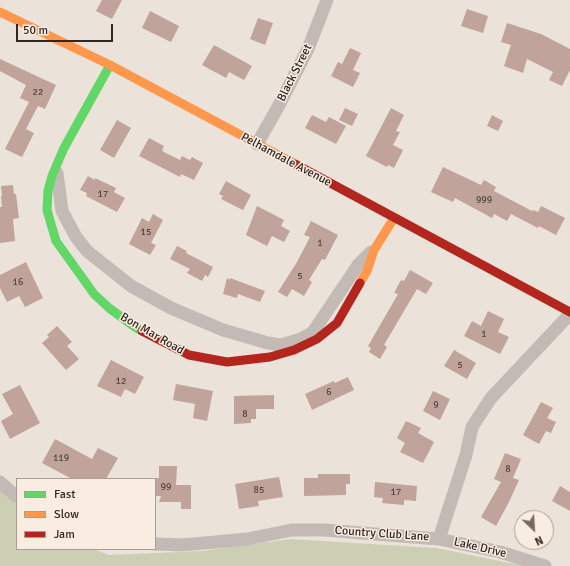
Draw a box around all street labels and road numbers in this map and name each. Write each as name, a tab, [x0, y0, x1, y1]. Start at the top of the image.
street label: Black Street	[274, 42, 316, 104]
street label: Pelhamdale Avenue	[238, 130, 334, 190]
street label: Bon Mar Road	[118, 310, 186, 358]
street label: Country Club Lane	[334, 524, 430, 544]
street label: Lake Drive	[452, 535, 508, 561]

